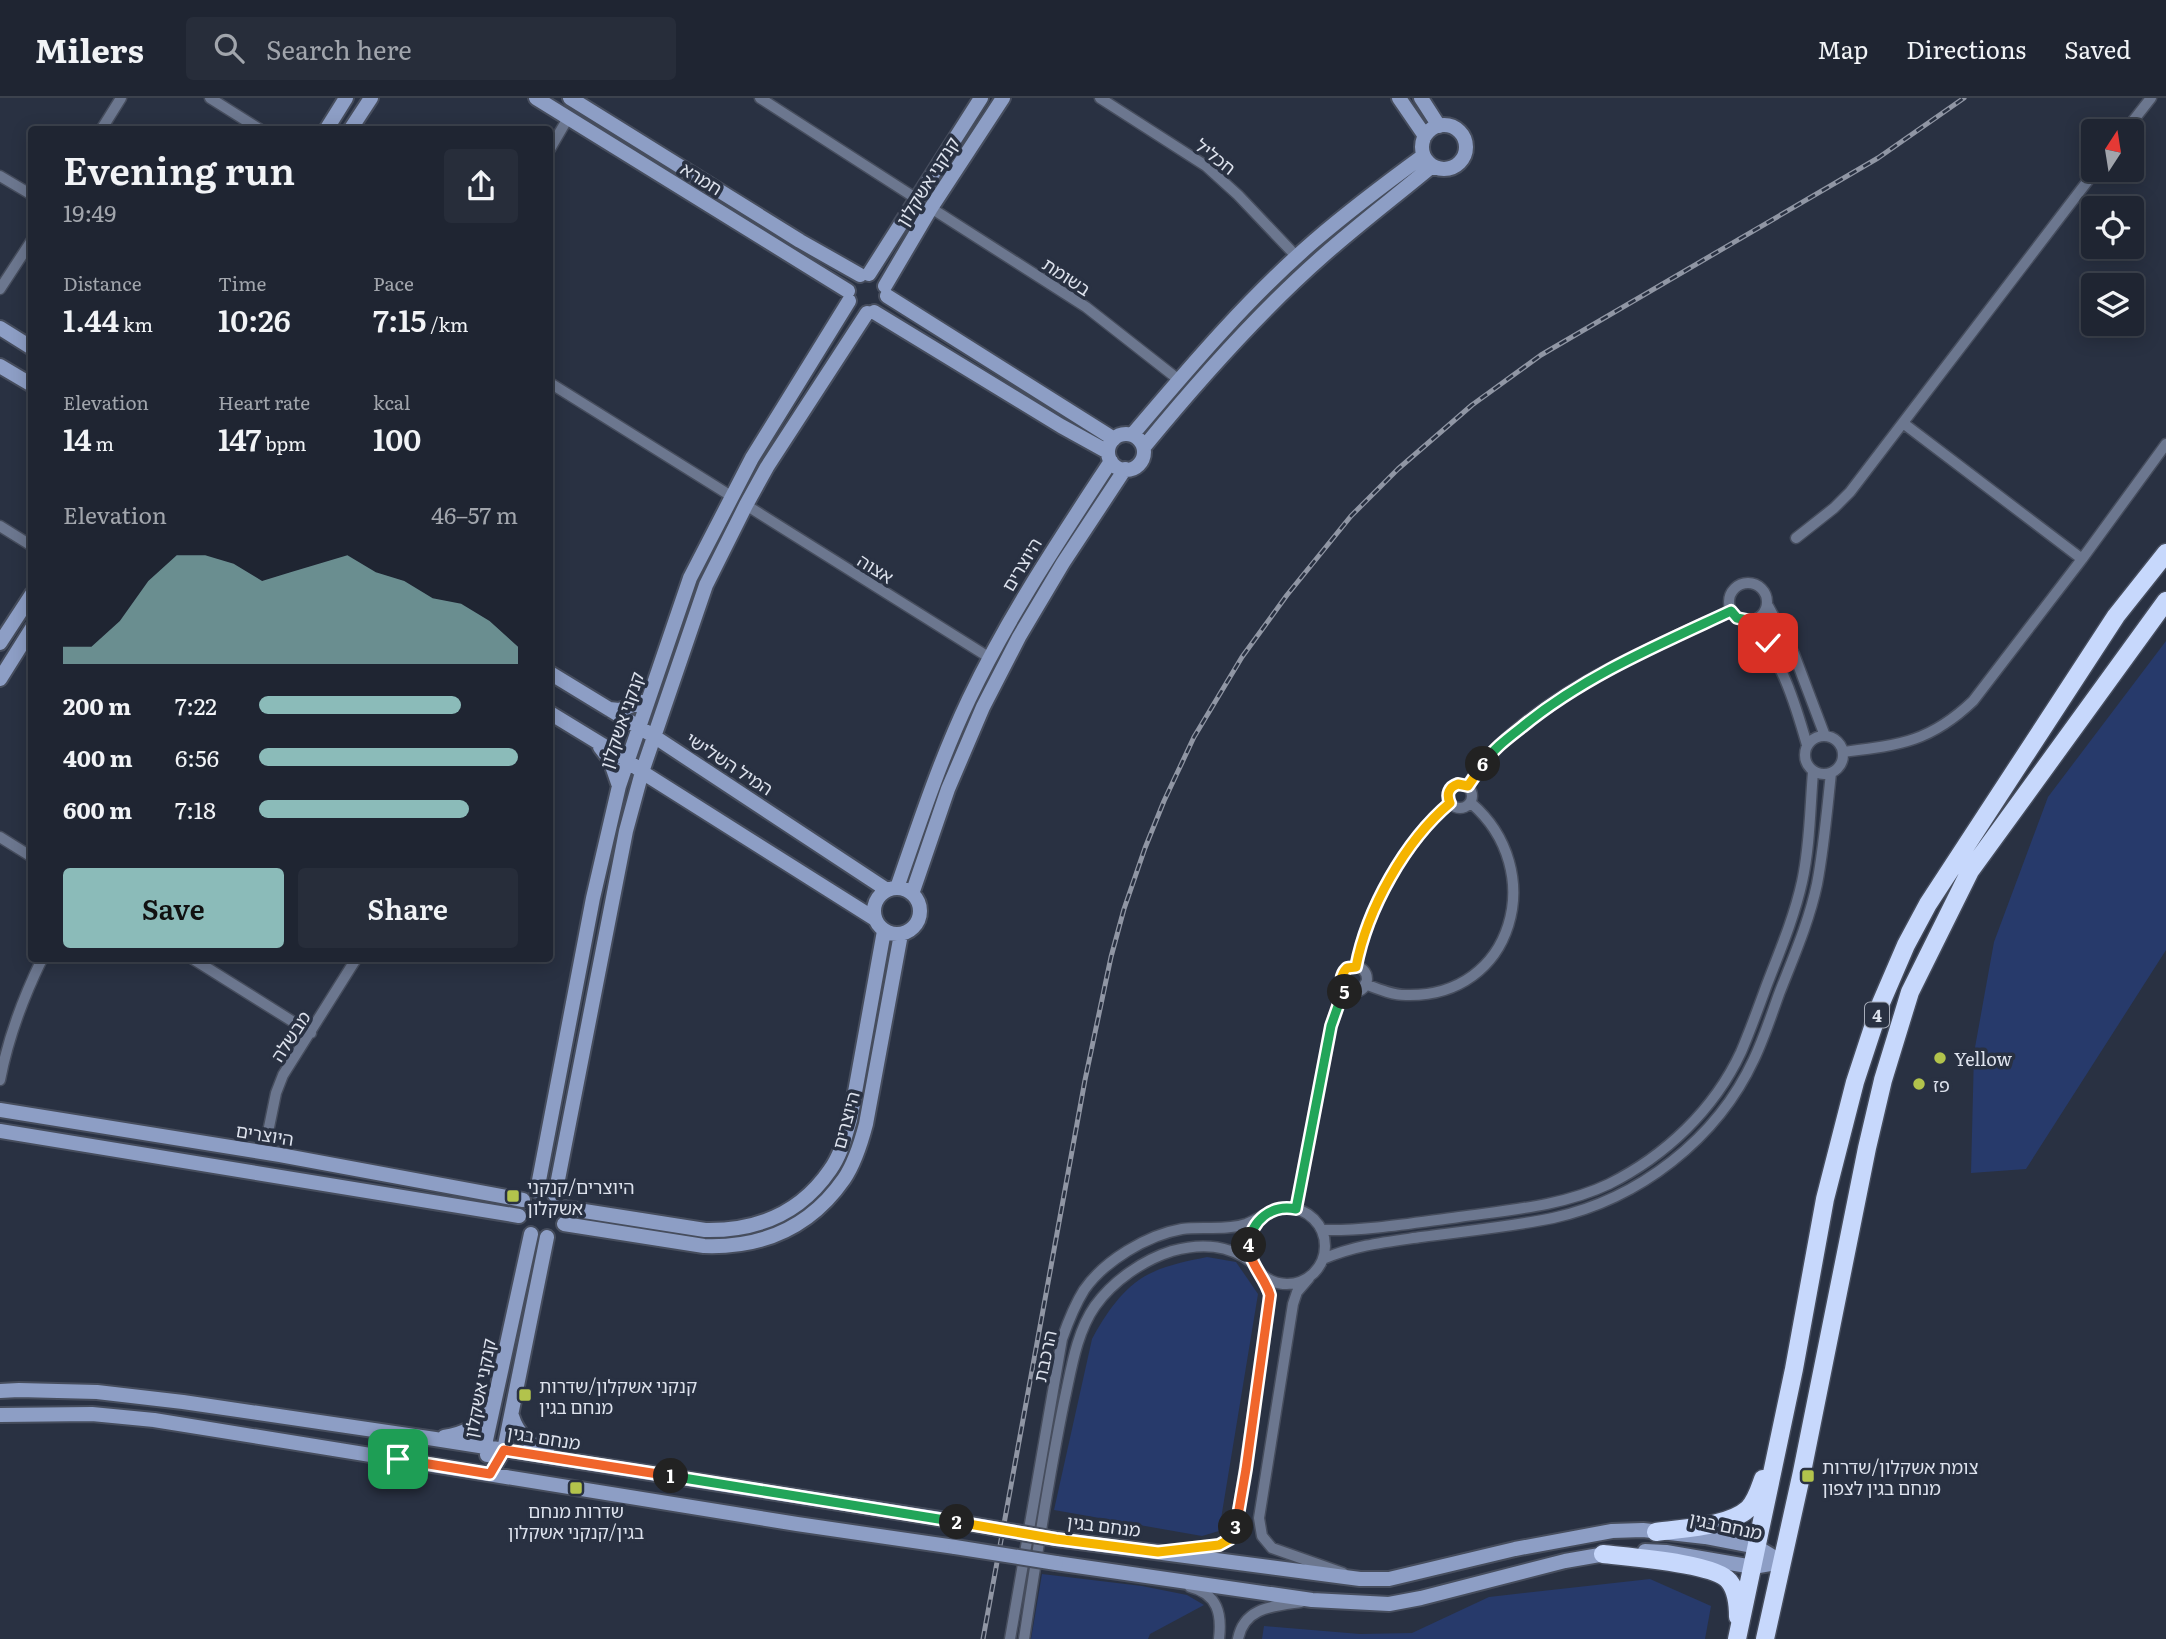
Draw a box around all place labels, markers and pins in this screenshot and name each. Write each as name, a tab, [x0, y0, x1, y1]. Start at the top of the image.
pin	[1738, 613, 1798, 673]
pin: 6	[1466, 746, 1500, 782]
pin: 5	[1328, 974, 1362, 1010]
place label: Yellow	[1954, 1045, 2012, 1072]
marker: Yellow	[1932, 1050, 1948, 1066]
place label: פז	[1933, 1071, 1950, 1098]
marker: פז	[1911, 1076, 1927, 1092]
place label: היוצרים/קנקני אשקלון	[527, 1173, 635, 1221]
marker: היוצרים/קנקני אשקלון	[505, 1188, 521, 1204]
pin: 4	[1232, 1228, 1266, 1262]
place label: קנקני אשקלון/שדרות מנחם בגין	[539, 1372, 697, 1420]
marker: קנקני אשקלון/שדרות מנחם בגין	[517, 1387, 533, 1403]
pin	[368, 1429, 428, 1489]
place label: צומת אשקלון/שדרות מנחם בגין לצפון	[1822, 1453, 1979, 1501]
pin: 1	[654, 1458, 688, 1494]
marker: צומת אשקלון/שדרות מנחם בגין לצפון	[1800, 1468, 1816, 1484]
marker: שדרות מנחם בגין/קנקני אשקלון	[568, 1480, 584, 1496]
place label: שדרות מנחם בגין/קנקני אשקלון	[508, 1497, 644, 1545]
pin: 2	[940, 1504, 974, 1540]
pin: 3	[1218, 1510, 1254, 1544]

